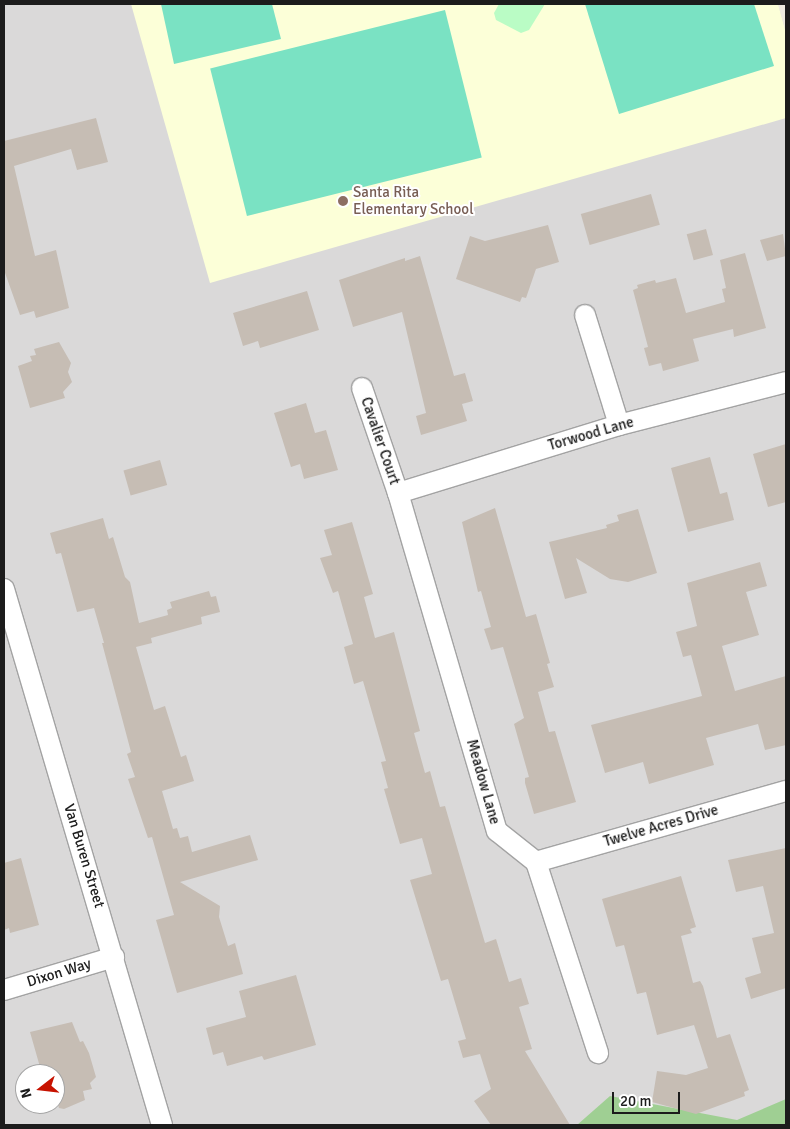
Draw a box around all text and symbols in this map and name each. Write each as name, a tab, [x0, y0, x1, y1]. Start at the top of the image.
place label: Santa Rita Elementary School	[353, 183, 474, 218]
marker: Santa Rita Elementary School	[337, 195, 349, 207]
street label: Cavalier Court	[357, 395, 403, 487]
street label: Torwood Lane	[546, 413, 636, 455]
street label: Meadow Lane	[462, 737, 504, 827]
street label: Twelve Acres Drive	[602, 801, 720, 851]
street label: Van Buren Street	[60, 802, 108, 910]
street label: Dixon Way	[25, 955, 93, 991]
north arrow	[15, 1064, 65, 1114]
scale bar	[615, 1082, 682, 1114]
text: N	[17, 1086, 36, 1100]
text: 20 m	[620, 1092, 651, 1110]

